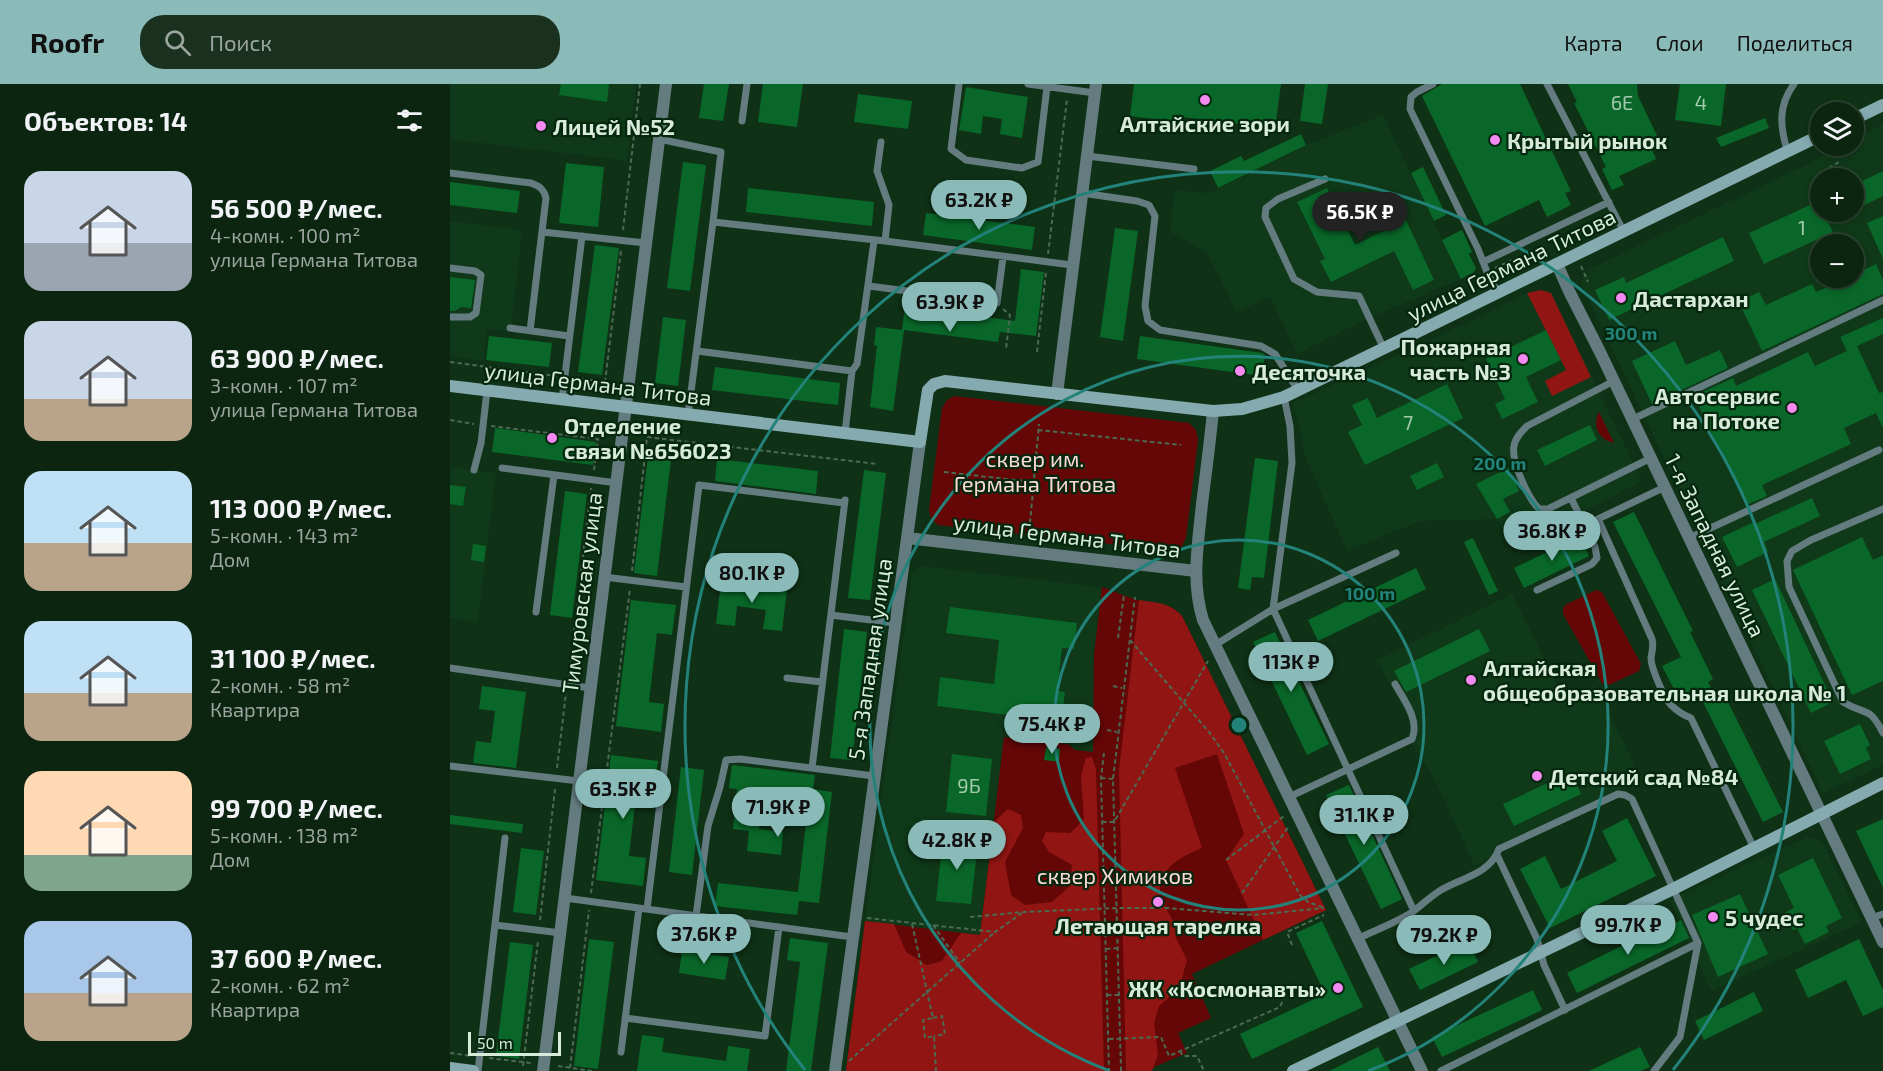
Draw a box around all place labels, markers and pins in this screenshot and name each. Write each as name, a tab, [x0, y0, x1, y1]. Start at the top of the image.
marker: Алтайские зори	[1198, 93, 1212, 107]
place label: Алтайские зори	[1120, 110, 1290, 136]
place label: Лицей №52	[553, 113, 675, 139]
marker: Лицей №52	[534, 119, 548, 133]
place label: Крытый рынок	[1507, 127, 1667, 153]
marker: Крытый рынок	[1488, 133, 1502, 147]
pin: 63.2K ₽	[924, 180, 1034, 231]
pin: 56.5K ₽	[1305, 192, 1415, 243]
pin: 63.9K ₽	[895, 282, 1005, 333]
place label: Дастархан	[1633, 285, 1749, 311]
marker: Дастархан	[1614, 291, 1628, 305]
place label: Пожарная часть №3	[1401, 333, 1511, 384]
marker: Пожарная часть №3	[1516, 352, 1530, 366]
place label: Десяточка	[1252, 358, 1366, 384]
marker: Десяточка	[1233, 364, 1247, 378]
place label: Автосервис на Потоке	[1655, 382, 1780, 433]
marker: Автосервис на Потоке	[1785, 401, 1799, 415]
place label: Отделение связи №656023	[564, 412, 731, 463]
marker: Отделение связи №656023	[545, 431, 559, 445]
pin: 36.8K ₽	[1497, 511, 1607, 562]
pin: 80.1K ₽	[697, 553, 807, 604]
pin: 113K ₽	[1242, 642, 1340, 693]
place label: Алтайская общеобразовательная школа № 1	[1483, 654, 1846, 705]
marker: Алтайская общеобразовательная школа № 1	[1464, 673, 1478, 687]
pin: 75.4K ₽	[997, 704, 1107, 755]
centre of rings	[1229, 715, 1249, 735]
place label: Детский сад №84	[1549, 763, 1738, 789]
pin: 63.5K ₽	[568, 769, 678, 820]
marker: Детский сад №84	[1530, 769, 1544, 783]
pin: 71.9K ₽	[723, 787, 833, 838]
pin: 31.1K ₽	[1309, 795, 1419, 846]
pin: 42.8K ₽	[902, 820, 1012, 871]
marker: Летающая тарелка	[1151, 895, 1165, 909]
place label: 5 чудес	[1725, 904, 1803, 930]
pin: 99.7K ₽	[1573, 905, 1683, 956]
marker: 5 чудес	[1706, 910, 1720, 924]
place label: Летающая тарелка	[1055, 912, 1261, 938]
pin: 37.6K ₽	[649, 914, 759, 965]
pin: 79.2K ₽	[1389, 915, 1499, 966]
place label: ЖК «Космонавты»	[1128, 975, 1326, 1001]
marker: ЖК «Космонавты»	[1331, 981, 1345, 995]

